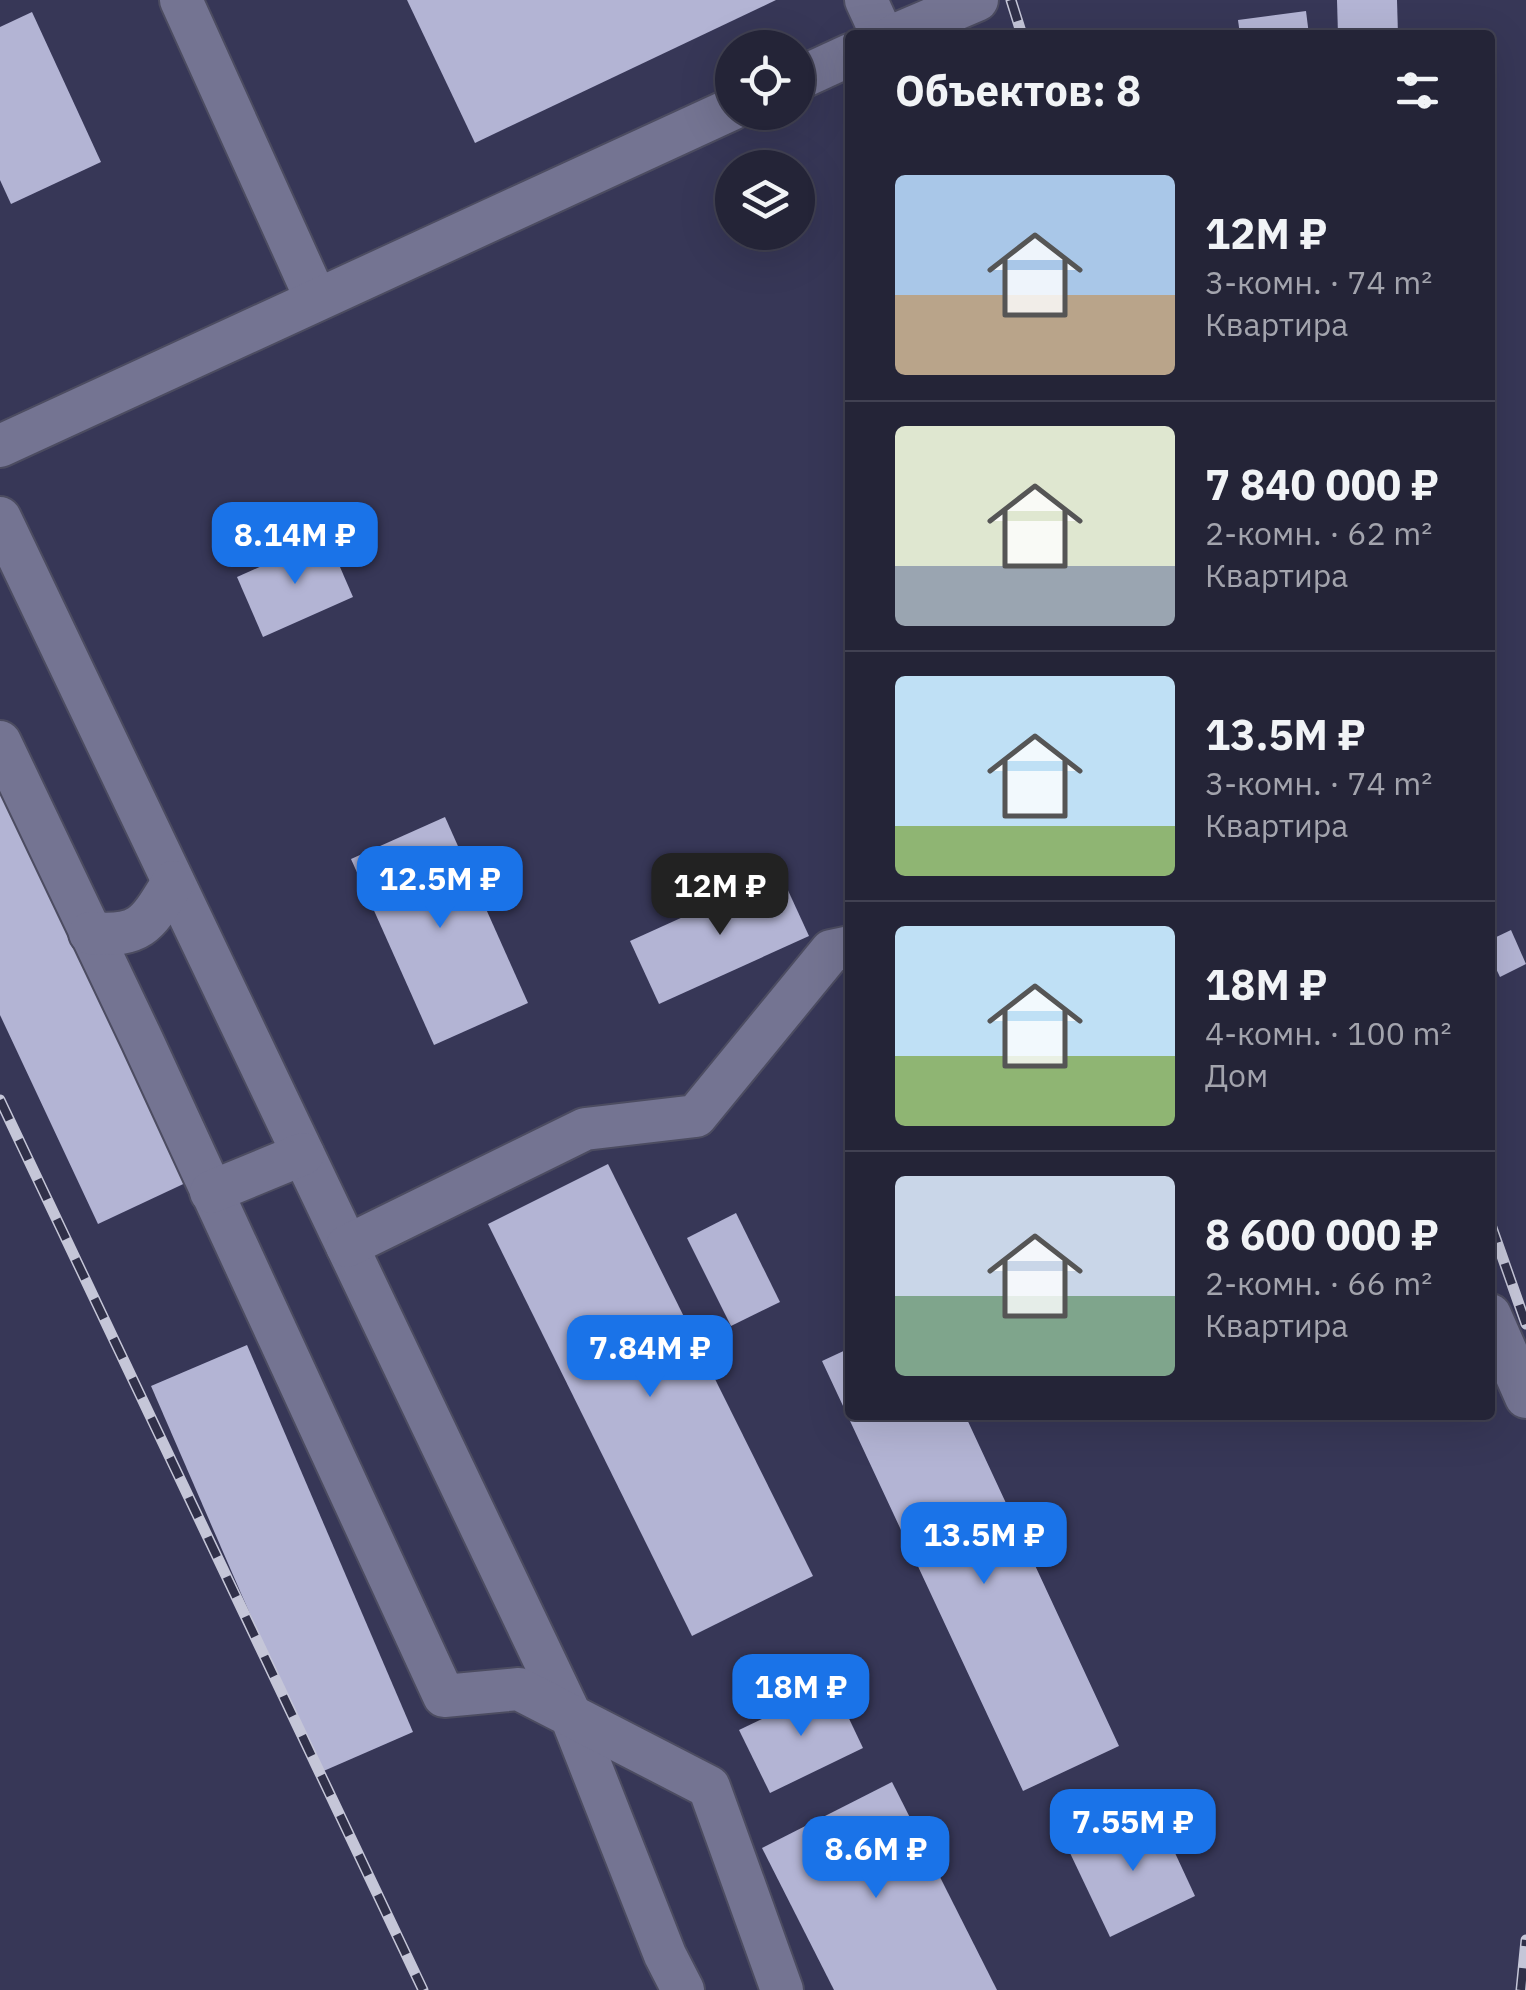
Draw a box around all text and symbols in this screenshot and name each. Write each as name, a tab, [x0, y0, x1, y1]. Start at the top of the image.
map controls	[715, 30, 815, 250]
button: locate	[715, 30, 815, 130]
text: Объектов: 8	[895, 63, 1141, 118]
icon: filters	[1390, 63, 1445, 118]
button: layers	[715, 150, 815, 250]
text: 12M ₽	[1205, 206, 1327, 261]
icon: home	[975, 215, 1095, 335]
text: 3-комн. · 74 m²	[1205, 261, 1432, 303]
text: Квартира	[1205, 303, 1348, 345]
text: 7 840 000 ₽	[1205, 457, 1439, 512]
icon: home	[975, 466, 1095, 586]
pin: 8.14M ₽	[203, 502, 387, 587]
text: 2-комн. · 62 m²	[1205, 512, 1432, 554]
text: 8.14M ₽	[234, 513, 356, 555]
text: Квартира	[1205, 554, 1348, 596]
text: 13.5M ₽	[1205, 707, 1366, 762]
icon: home	[975, 716, 1095, 836]
text: 3-комн. · 74 m²	[1205, 762, 1432, 804]
text: Квартира	[1205, 804, 1348, 846]
pin: 12.5M ₽	[348, 846, 532, 931]
pin: 12M ₽	[650, 853, 790, 938]
text: 12.5M ₽	[379, 857, 501, 899]
text: 12M ₽	[673, 864, 767, 906]
text: 18M ₽	[1205, 957, 1327, 1012]
icon: home	[975, 966, 1095, 1086]
text: 4-комн. · 100 m²	[1205, 1012, 1451, 1054]
text: Дом	[1205, 1054, 1268, 1096]
text: 8 600 000 ₽	[1205, 1207, 1439, 1262]
icon: home	[975, 1216, 1095, 1336]
text: 2-комн. · 66 m²	[1205, 1262, 1432, 1304]
text: Квартира	[1205, 1304, 1348, 1346]
pin: 7.84M ₽	[558, 1315, 742, 1400]
text: 7.84M ₽	[589, 1326, 711, 1368]
pin: 13.5M ₽	[892, 1502, 1076, 1587]
text: 13.5M ₽	[923, 1513, 1045, 1555]
pin: 18M ₽	[731, 1654, 871, 1739]
text: 18M ₽	[754, 1665, 848, 1707]
pin: 7.55M ₽	[1041, 1789, 1225, 1874]
text: 7.55M ₽	[1072, 1800, 1194, 1842]
pin: 8.6M ₽	[795, 1816, 957, 1901]
text: 8.6M ₽	[824, 1827, 928, 1869]

